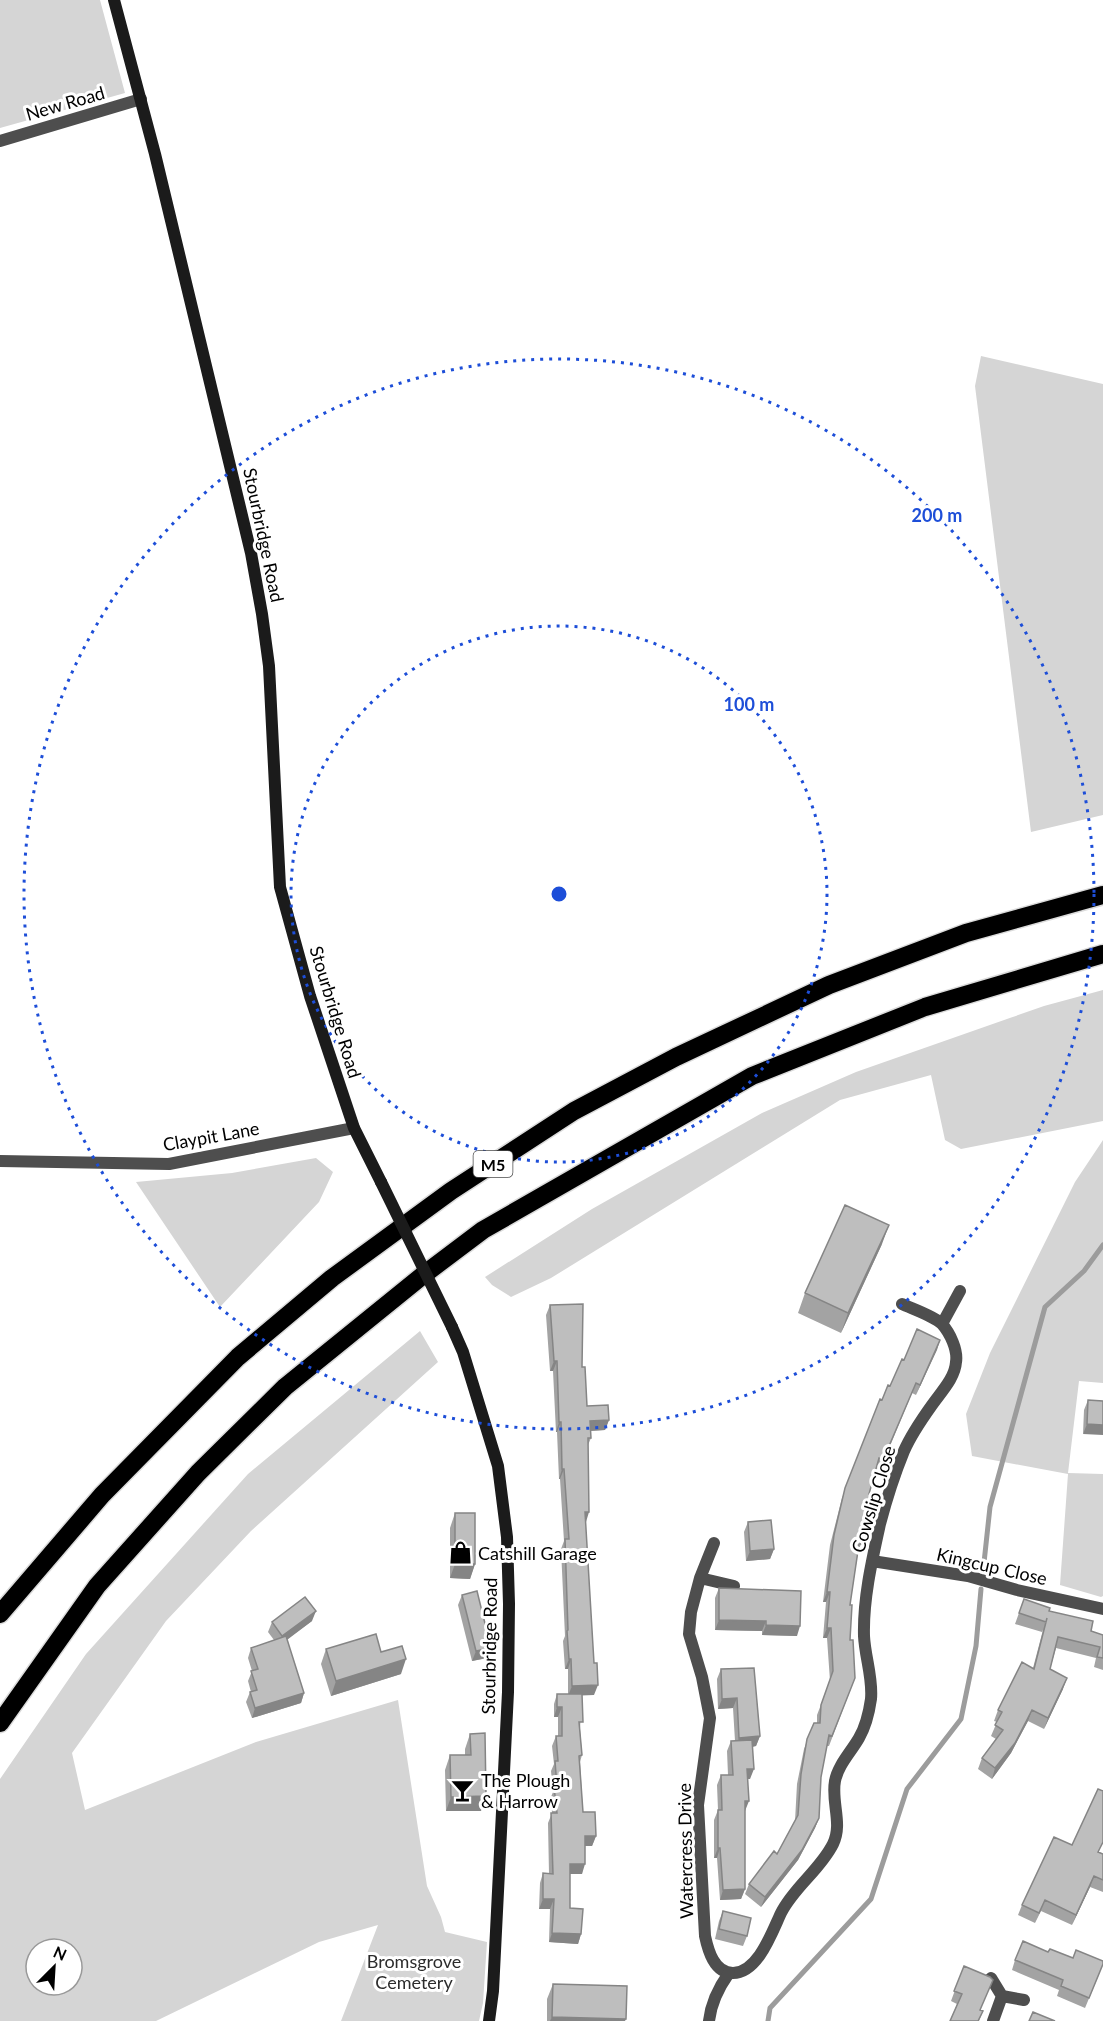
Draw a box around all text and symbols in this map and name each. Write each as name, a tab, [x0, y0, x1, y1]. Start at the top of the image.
street label: New Road	[23, 81, 107, 125]
street label: Stourbridge Road	[239, 466, 289, 604]
text: 200 m	[912, 504, 962, 526]
text: 100 m	[724, 693, 774, 715]
centre of rings	[549, 884, 569, 904]
street label: Stourbridge Road	[305, 943, 367, 1081]
street label: Claypit Lane	[161, 1117, 261, 1155]
road number: M5	[474, 1151, 512, 1177]
street label: Cowslip Close	[846, 1443, 900, 1555]
shop icon: Catshill Garage	[447, 1540, 473, 1566]
place label: Catshill Garage	[478, 1542, 597, 1564]
street label: Kingcup Close	[935, 1543, 1049, 1589]
street label: Stourbridge Road	[477, 1577, 501, 1715]
place label: The Plough & Harrow	[481, 1769, 570, 1812]
bar icon: The Plough & Harrow	[450, 1777, 476, 1803]
street label: Watercress Drive	[673, 1783, 697, 1919]
north arrow	[24, 1937, 84, 1997]
text: N	[51, 1942, 70, 1964]
park label: Bromsgrove Cemetery	[367, 1950, 461, 1993]

